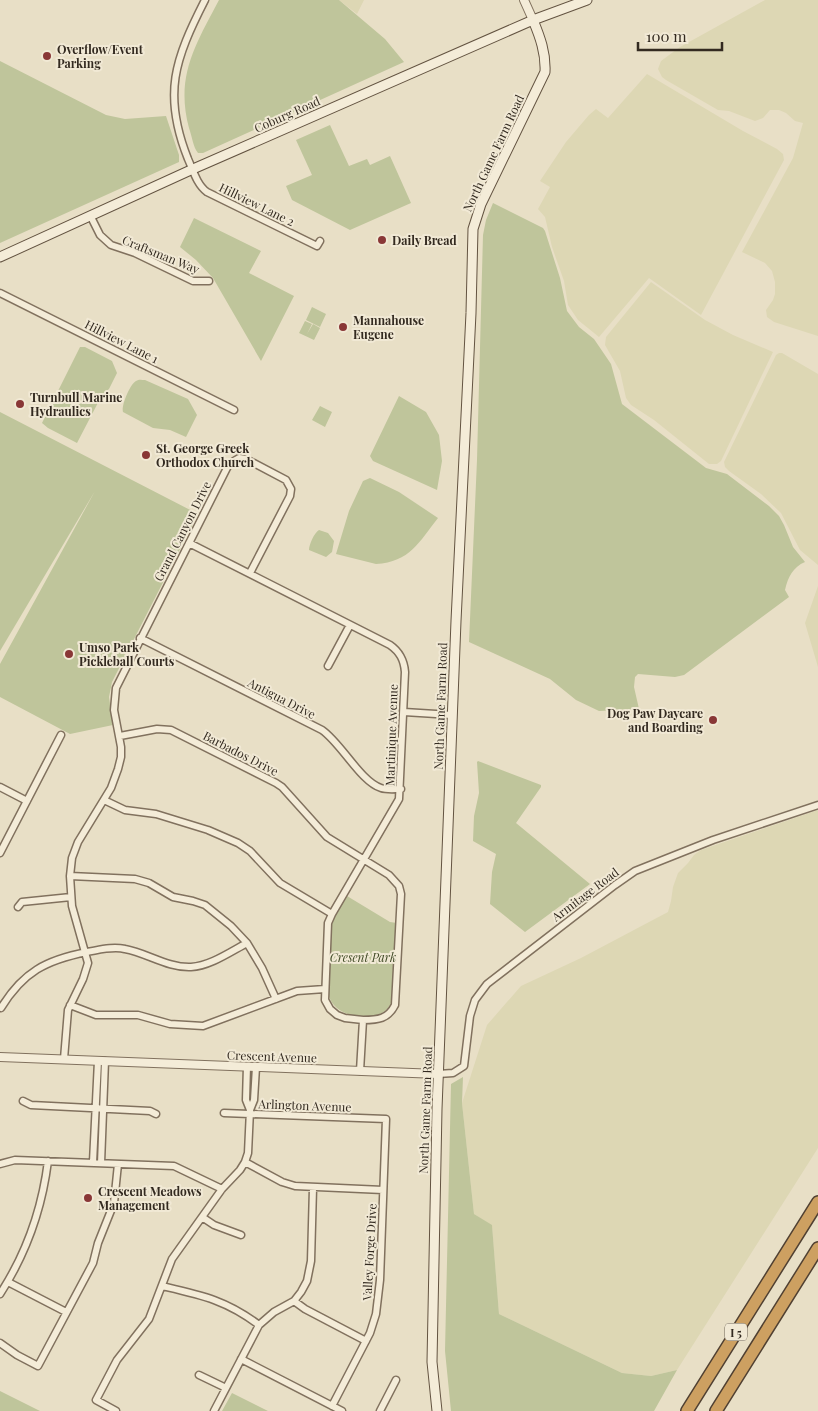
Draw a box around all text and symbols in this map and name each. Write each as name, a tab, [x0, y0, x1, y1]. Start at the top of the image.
scale bar	[638, 20, 722, 52]
text: 100 m	[646, 26, 687, 46]
place label: Overflow/Event Parking	[57, 41, 144, 71]
marker: Overflow/Event Parking	[41, 50, 53, 62]
street label: Coburg Road	[252, 92, 322, 136]
street label: North Game Farm Road	[459, 92, 527, 214]
street label: Hillview Lane 2	[217, 179, 297, 229]
street label: Craftsman Way	[120, 231, 202, 277]
place label: Daily Bread	[392, 232, 457, 248]
marker: Daily Bread	[376, 234, 388, 246]
place label: Mannahouse Eugene	[353, 312, 424, 342]
street label: Hillview Lane 1	[83, 316, 162, 367]
marker: Mannahouse Eugene	[337, 321, 349, 333]
place label: Turnbull Marine Hydraulics	[30, 389, 122, 419]
marker: Turnbull Marine Hydraulics	[14, 398, 26, 410]
place label: St. George Greek Orthodox Church	[156, 440, 255, 470]
marker: St. George Greek Orthodox Church	[140, 449, 152, 461]
street label: Grand Canyon Drive	[150, 478, 214, 584]
place label: Umso Park Pickleball Courts	[79, 639, 175, 669]
street label: North Game Farm Road	[430, 642, 450, 770]
marker: Umso Park Pickleball Courts	[63, 648, 75, 660]
street label: Antigua Drive	[245, 674, 319, 722]
street label: Martinique Avenue	[381, 684, 401, 786]
place label: Dog Paw Daycare and Boarding	[607, 705, 703, 735]
marker: Dog Paw Daycare and Boarding	[707, 714, 719, 726]
street label: Barbados Drive	[201, 727, 281, 779]
street label: Armitage Road	[547, 864, 622, 925]
park label: Cresent Park	[330, 949, 396, 965]
street label: Crescent Avenue	[227, 1046, 317, 1066]
street label: North Game Farm Road	[415, 1046, 435, 1174]
street label: Arlington Avenue	[257, 1095, 352, 1115]
place label: Crescent Meadows Management	[98, 1183, 202, 1213]
marker: Crescent Meadows Management	[82, 1192, 94, 1204]
street label: Valley Forge Drive	[358, 1203, 380, 1302]
road number: I 5	[725, 1324, 747, 1340]

